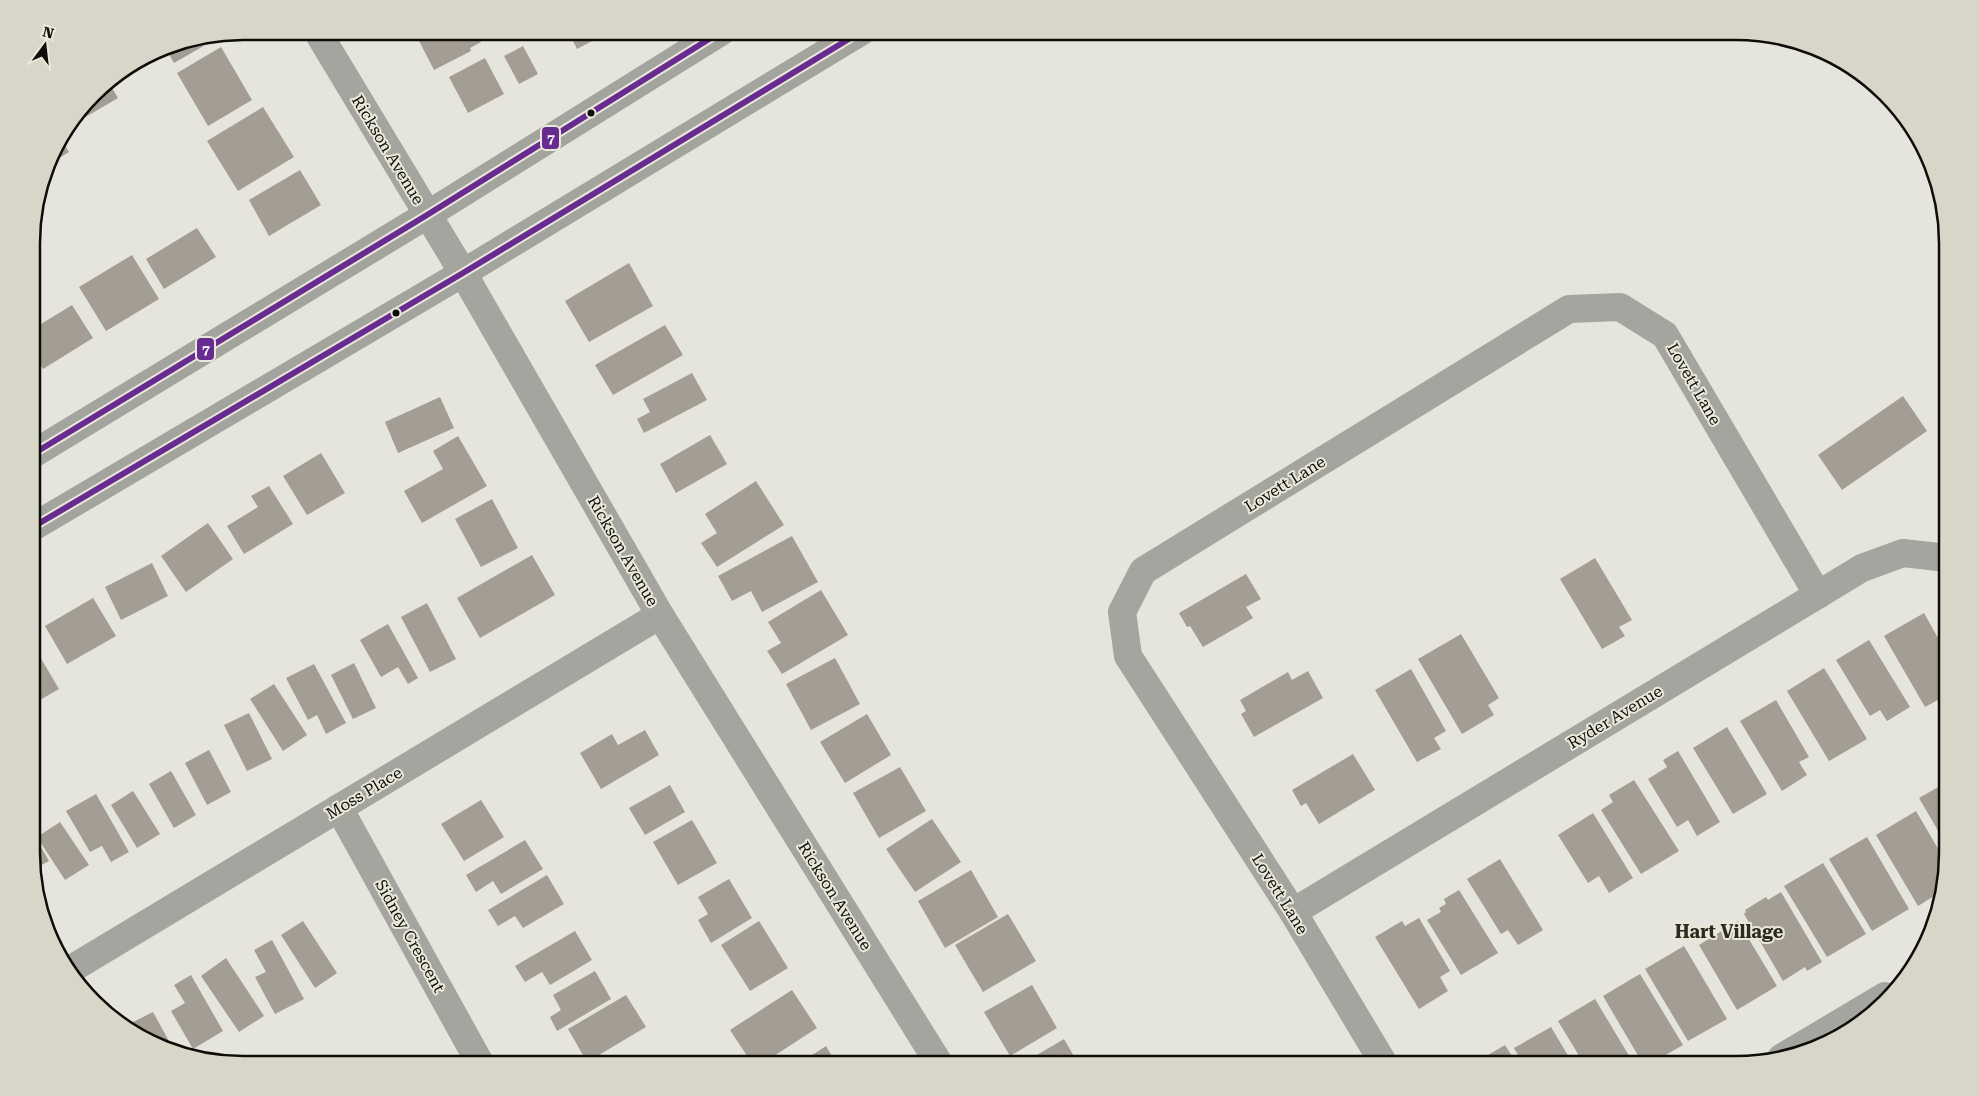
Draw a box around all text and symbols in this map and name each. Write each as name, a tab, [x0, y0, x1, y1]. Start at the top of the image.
north arrow	[20, 20, 70, 70]
text: N	[41, 23, 56, 42]
street label: Rickson Avenue	[348, 92, 428, 208]
unlabelled marker	[586, 108, 596, 118]
line badge: 7	[541, 126, 560, 150]
text: 7	[547, 130, 555, 146]
unlabelled marker	[391, 308, 401, 318]
line badge: 7	[196, 337, 215, 361]
street label: Lovett Lane	[1663, 340, 1725, 428]
text: 7	[202, 341, 210, 357]
street label: Lovett Lane	[1241, 452, 1329, 516]
street label: Rickson Avenue	[584, 492, 662, 610]
street label: Ryder Avenue	[1564, 681, 1666, 753]
street label: Moss Place	[322, 763, 406, 823]
street label: Rickson Avenue	[794, 838, 876, 954]
street label: Lovett Lane	[1248, 850, 1312, 938]
street label: Sidney Crescent	[371, 876, 449, 996]
district label: Hart Village	[1675, 921, 1784, 942]

